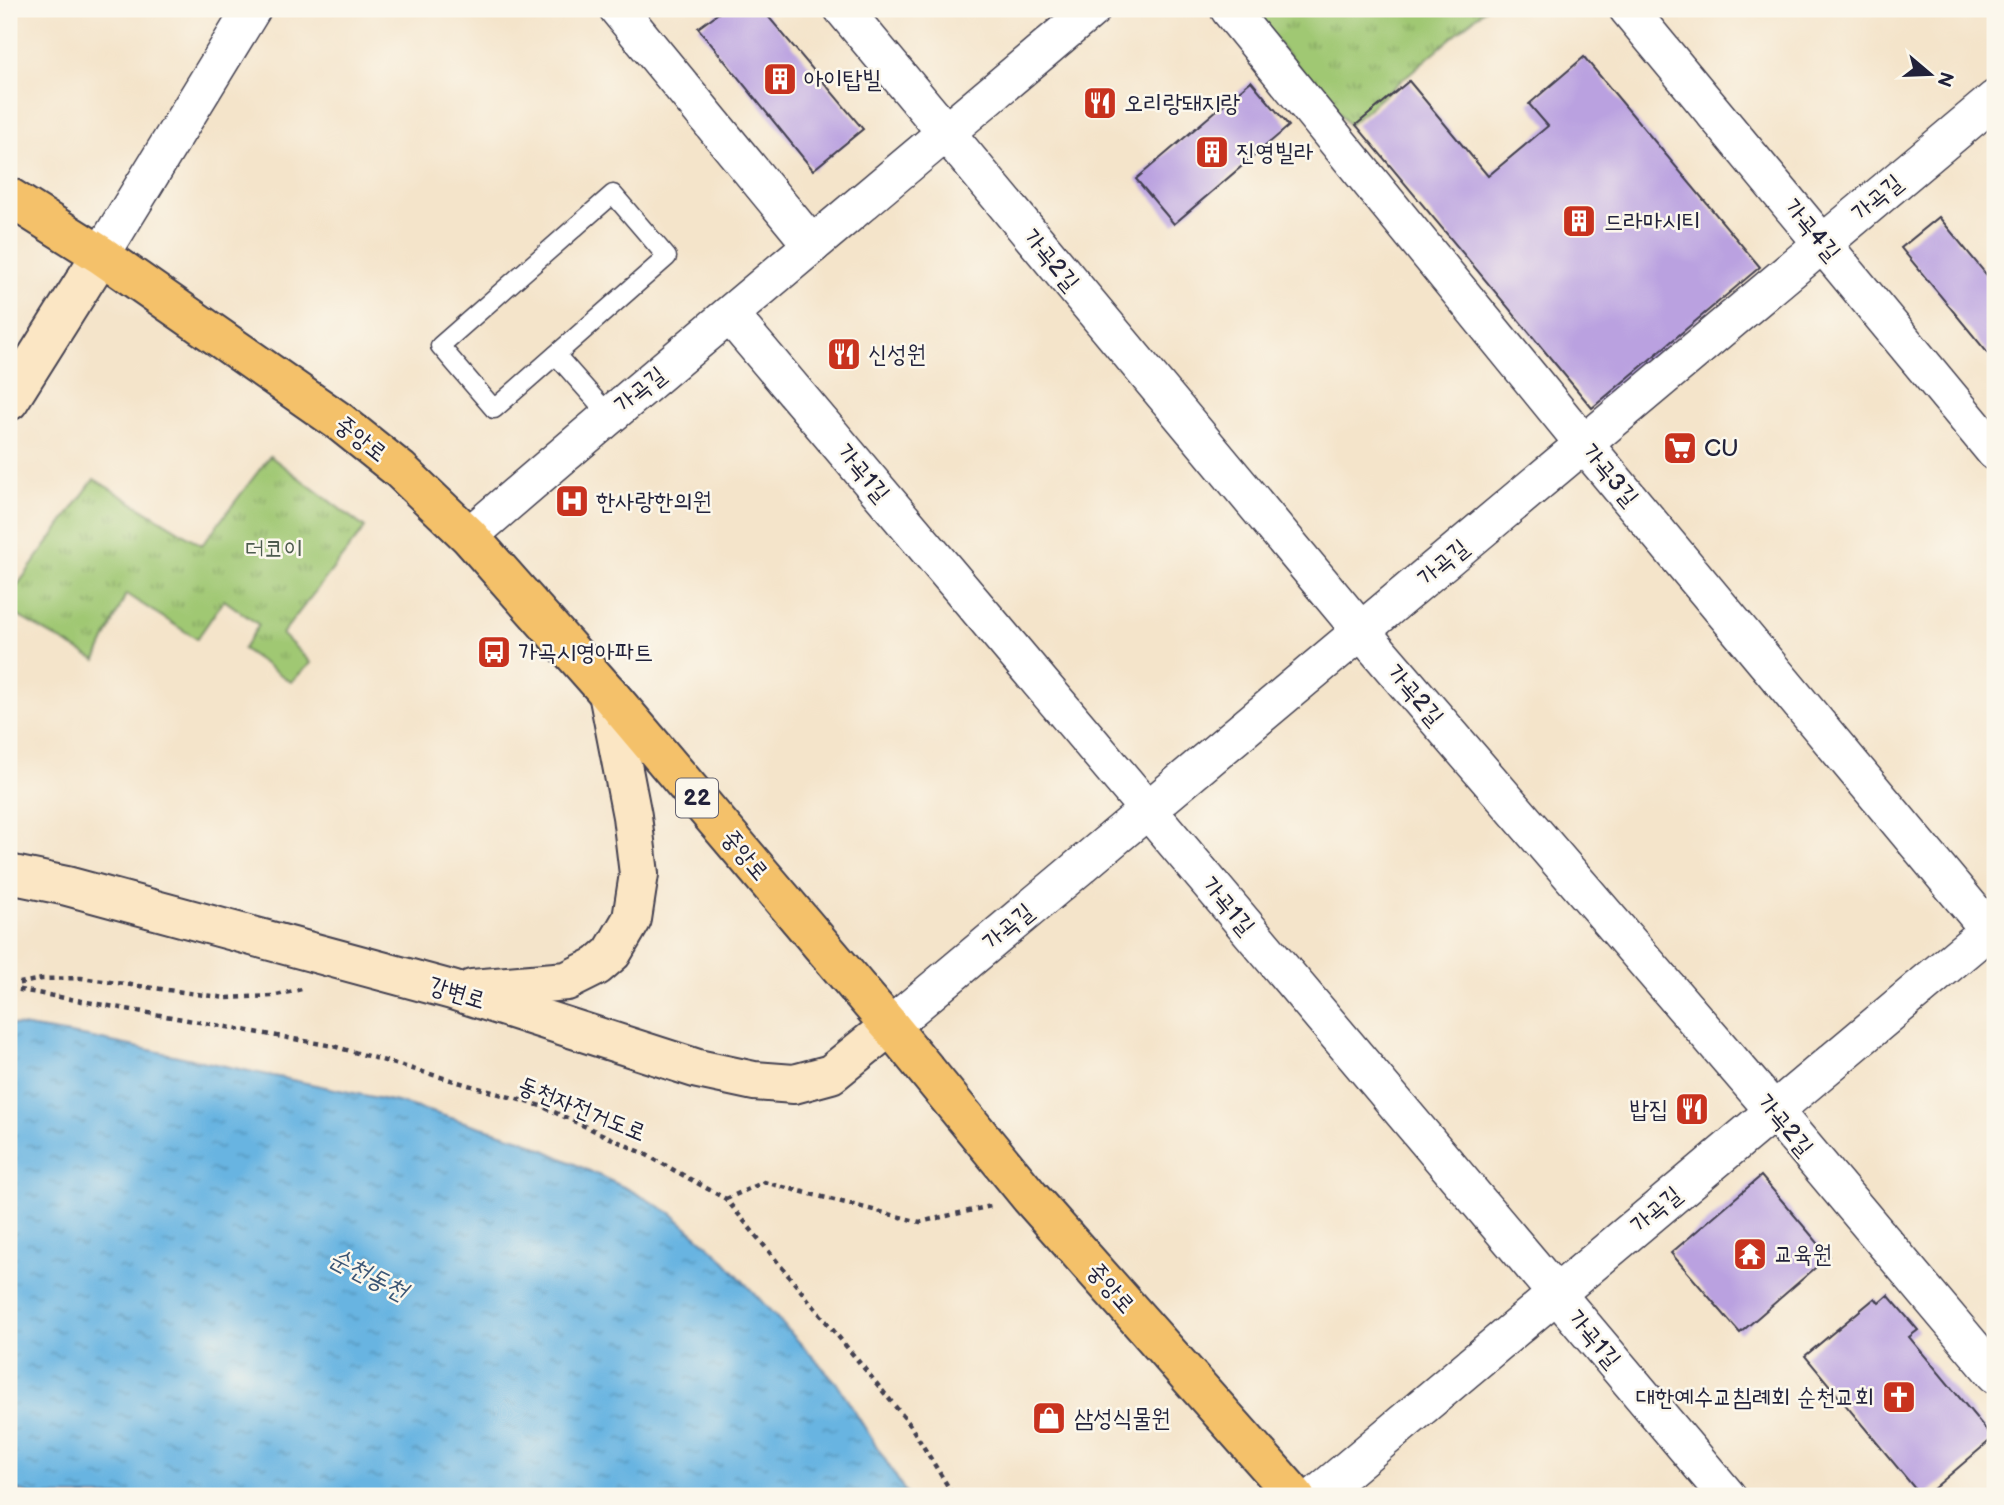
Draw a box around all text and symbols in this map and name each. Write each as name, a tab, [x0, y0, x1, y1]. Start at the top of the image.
north arrow	[1896, 38, 1966, 108]
building icon: 아이탑빌	[761, 60, 799, 98]
place label: 아이탑빌	[804, 65, 882, 94]
text: N	[1931, 69, 1958, 90]
restaurant icon: 오리랑돼지랑	[1081, 84, 1119, 122]
place label: 오리랑돼지랑	[1124, 89, 1241, 118]
building icon: 진영빌라	[1193, 133, 1231, 171]
place label: 진영빌라	[1236, 138, 1313, 167]
street label: 가곡길	[1845, 168, 1909, 228]
street label: 가곡4길	[1778, 193, 1846, 267]
building icon: 드라마시티	[1560, 202, 1598, 240]
place label: 드라마시티	[1604, 207, 1701, 236]
street label: 가곡2길	[1017, 223, 1085, 297]
restaurant icon: 신성원	[825, 335, 863, 373]
place label: 신성원	[868, 340, 926, 369]
street label: 가곡길	[608, 361, 672, 419]
street label: 중앙로	[329, 410, 393, 468]
supermarket icon: CU	[1661, 429, 1699, 467]
place label: CU	[1704, 434, 1739, 463]
street label: 가곡1길	[830, 438, 896, 508]
street label: 가곡3길	[1576, 438, 1644, 512]
hospital icon: 한사랑한의원	[553, 482, 591, 520]
place label: 한사랑한의원	[596, 487, 712, 516]
street label: 가곡길	[1411, 533, 1475, 593]
park label: 더코이	[245, 535, 303, 564]
bus stop icon: 가곡시영아파트	[475, 633, 513, 671]
place label: 가곡시영아파트	[518, 638, 653, 667]
street label: 가곡2길	[1380, 658, 1450, 732]
road number: 22	[676, 778, 718, 818]
street label: 중앙로	[715, 823, 775, 887]
street label: 가곡1길	[1195, 871, 1261, 941]
street label: 가곡길	[976, 897, 1040, 957]
street label: 강변로	[425, 971, 489, 1015]
street label: 동천자전거도로	[514, 1070, 650, 1148]
street label: 가곡2길	[1751, 1088, 1819, 1162]
restaurant icon: 밥집	[1673, 1090, 1711, 1128]
place label: 밥집	[1629, 1095, 1668, 1124]
street label: 가곡길	[1624, 1180, 1688, 1240]
temple icon: 교육원	[1731, 1235, 1769, 1273]
place label: 교육원	[1774, 1240, 1832, 1269]
water label: 순천동천	[324, 1242, 415, 1309]
street label: 중앙로	[1081, 1257, 1141, 1319]
street label: 가곡1길	[1561, 1304, 1627, 1374]
church icon: 대한예수교침례회 순천교회	[1880, 1378, 1918, 1416]
place label: 대한예수교침례회 순천교회	[1636, 1383, 1874, 1412]
shop icon: 삼성식물원	[1030, 1399, 1068, 1437]
place label: 삼성식물원	[1074, 1404, 1171, 1433]

